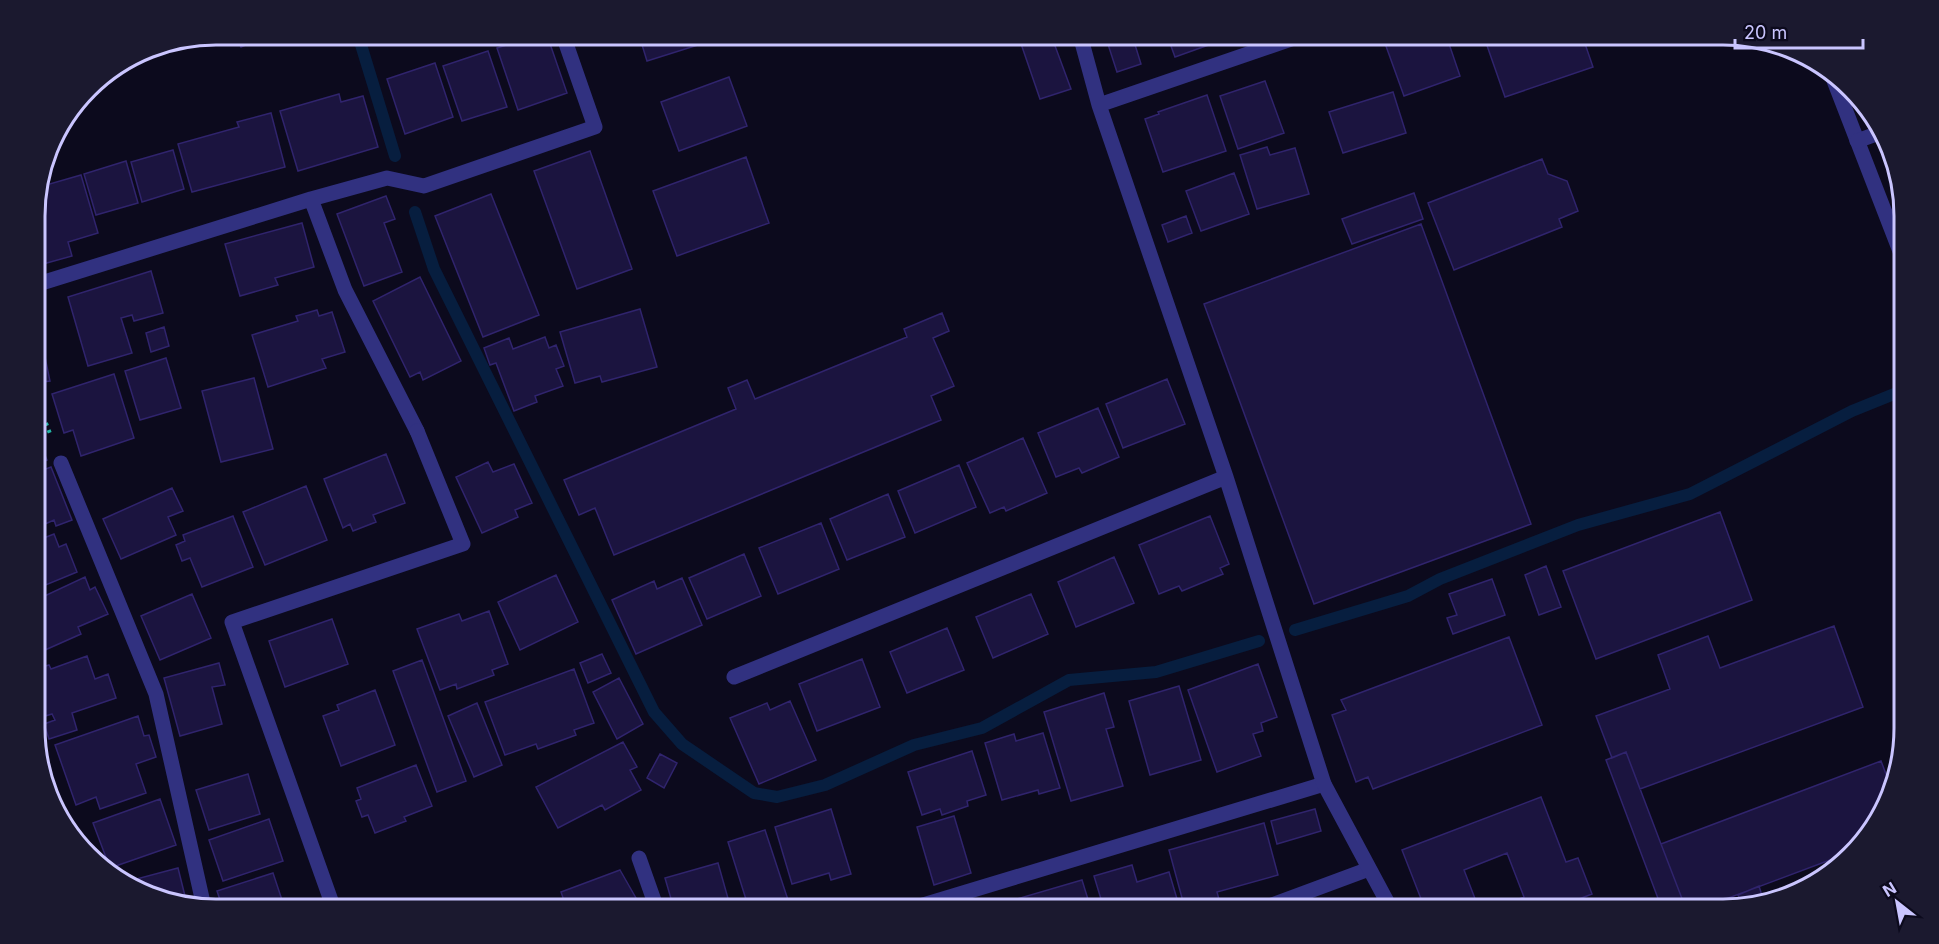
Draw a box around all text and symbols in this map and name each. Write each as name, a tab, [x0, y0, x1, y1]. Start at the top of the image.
scale bar	[1735, 12, 1862, 50]
text: 20 m	[1744, 22, 1787, 43]
north arrow	[1867, 872, 1927, 932]
text: N	[1879, 877, 1900, 901]

